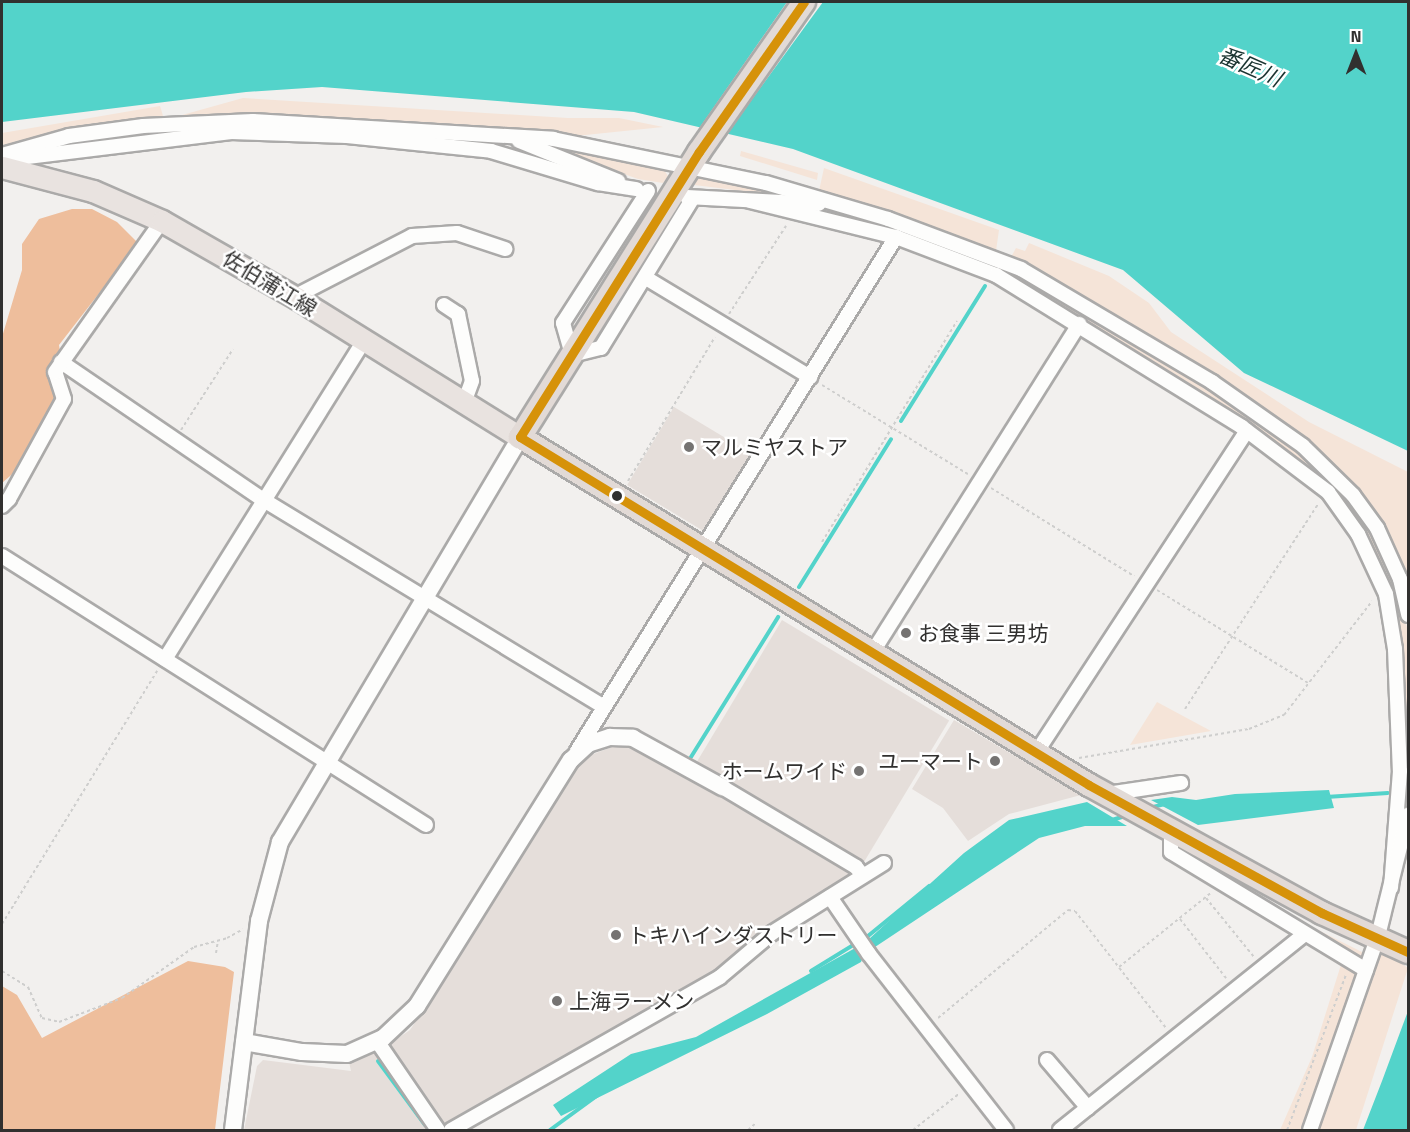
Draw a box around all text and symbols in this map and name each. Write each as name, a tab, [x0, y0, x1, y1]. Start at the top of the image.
north arrow	[1326, 24, 1386, 84]
text: N	[1350, 24, 1362, 48]
water label: 番匠川	[1214, 42, 1286, 92]
street label: 佐伯蒲江線	[219, 245, 321, 321]
place label: マルミヤストア	[701, 434, 848, 460]
marker: マルミヤストア	[682, 440, 696, 454]
unlabelled marker	[611, 490, 623, 502]
place label: お食事 三男坊	[918, 620, 1049, 646]
marker: お食事 三男坊	[899, 626, 913, 640]
place label: ユーマート	[878, 748, 983, 774]
marker: ユーマート	[988, 754, 1002, 768]
place label: ホームワイド	[721, 758, 847, 784]
marker: ホームワイド	[852, 764, 866, 778]
place label: トキハインダストリー	[628, 922, 838, 948]
marker: トキハインダストリー	[609, 928, 623, 942]
place label: 上海ラーメン	[569, 988, 695, 1014]
marker: 上海ラーメン	[550, 994, 564, 1008]

